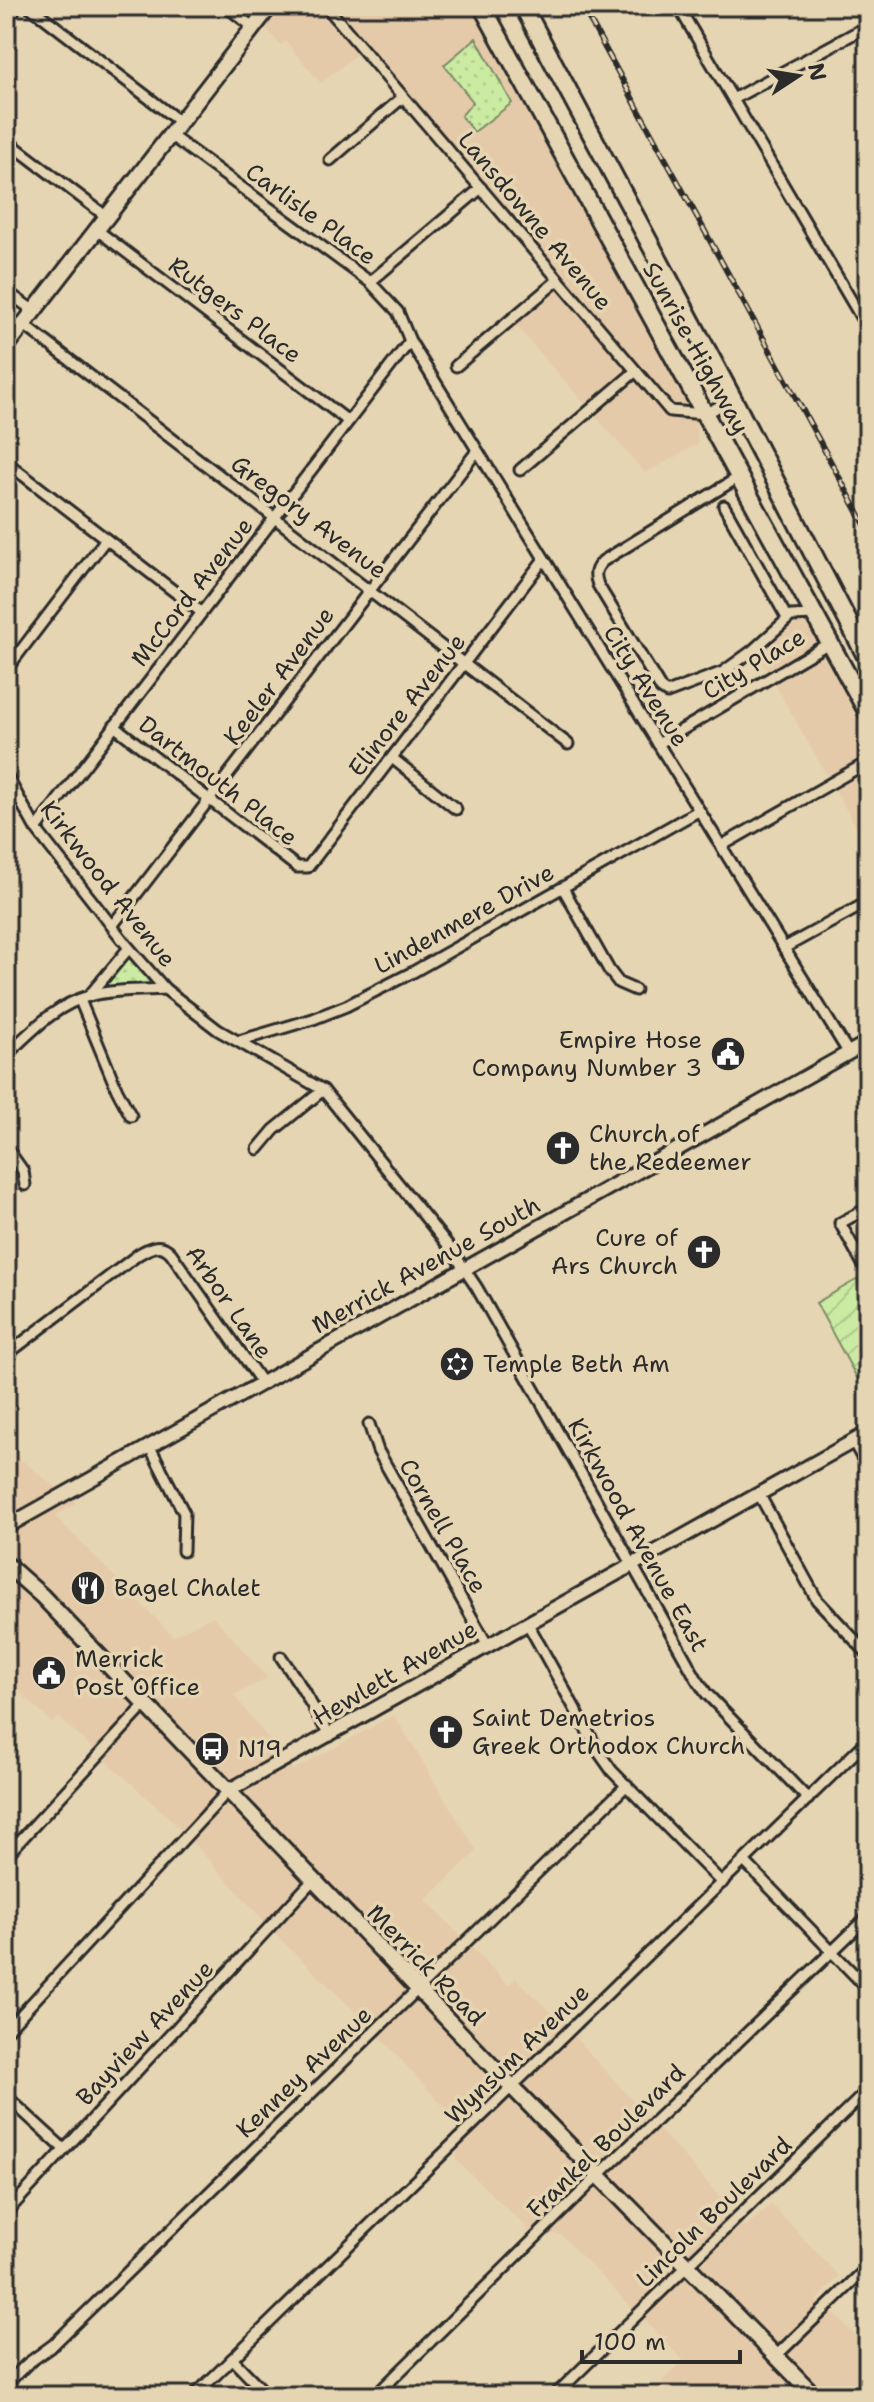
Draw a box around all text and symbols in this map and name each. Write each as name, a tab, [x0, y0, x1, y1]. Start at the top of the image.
north arrow	[758, 36, 838, 116]
text: N	[801, 60, 833, 83]
street label: Lansdowne Avenue	[451, 125, 619, 317]
street label: Carlisle Place	[239, 156, 383, 272]
street label: Rutgers Place	[162, 249, 308, 371]
street label: Sunrise Highway	[635, 256, 757, 440]
street label: Gregory Avenue	[224, 448, 394, 586]
street label: McCord Avenue	[124, 511, 260, 673]
street label: Keeler Avenue	[216, 600, 342, 752]
street label: City Avenue	[596, 619, 696, 753]
street label: City Place	[697, 621, 811, 707]
street label: Elinore Avenue	[341, 627, 473, 783]
street label: Dartmouth Place	[132, 709, 304, 853]
street label: Kirkwood Avenue	[33, 794, 183, 974]
street label: Lindenmere Drive	[368, 856, 560, 982]
place label: Empire Hose Company Number 3	[472, 1024, 702, 1084]
public building icon: Empire Hose Company Number 3	[709, 1035, 747, 1073]
place label: Church of the Redeemer	[589, 1118, 752, 1178]
church icon: Church of the Redeemer	[544, 1129, 582, 1167]
street label: Merrick Avenue South	[306, 1189, 546, 1341]
place label: Cure of Ars Church	[551, 1222, 679, 1282]
church icon: Cure of Ars Church	[685, 1233, 723, 1271]
street label: Arbor Lane	[178, 1239, 280, 1365]
synagogue icon: Temple Beth Am	[438, 1345, 476, 1383]
place label: Temple Beth Am	[483, 1348, 670, 1380]
street label: Kirkwood Avenue East	[560, 1412, 716, 1658]
street label: Cornell Place	[391, 1453, 495, 1599]
restaurant icon: Bagel Chalet	[69, 1569, 107, 1607]
place label: Bagel Chalet	[114, 1572, 261, 1604]
street label: Hewlett Avenue	[307, 1613, 483, 1733]
place label: Merrick Post Office	[75, 1643, 200, 1703]
public building icon: Merrick Post Office	[30, 1654, 68, 1692]
place label: Saint Demetrios Greek Orthodox Church	[472, 1702, 745, 1762]
church icon: Saint Demetrios Greek Orthodox Church	[427, 1713, 465, 1751]
bus stop icon: N19	[193, 1730, 231, 1768]
place label: N19	[238, 1733, 282, 1765]
street label: Merrick Road	[360, 1897, 492, 2033]
street label: Bayview Avenue	[69, 1953, 221, 2113]
street label: Wynsum Avenue	[438, 1977, 596, 2131]
street label: Kenney Avenue	[229, 1999, 379, 2145]
street label: Frankel Boulevard	[520, 2057, 692, 2225]
street label: Lincoln Boulevard	[629, 2129, 799, 2295]
scale bar	[582, 2314, 740, 2364]
text: 100 m	[594, 2326, 666, 2358]

